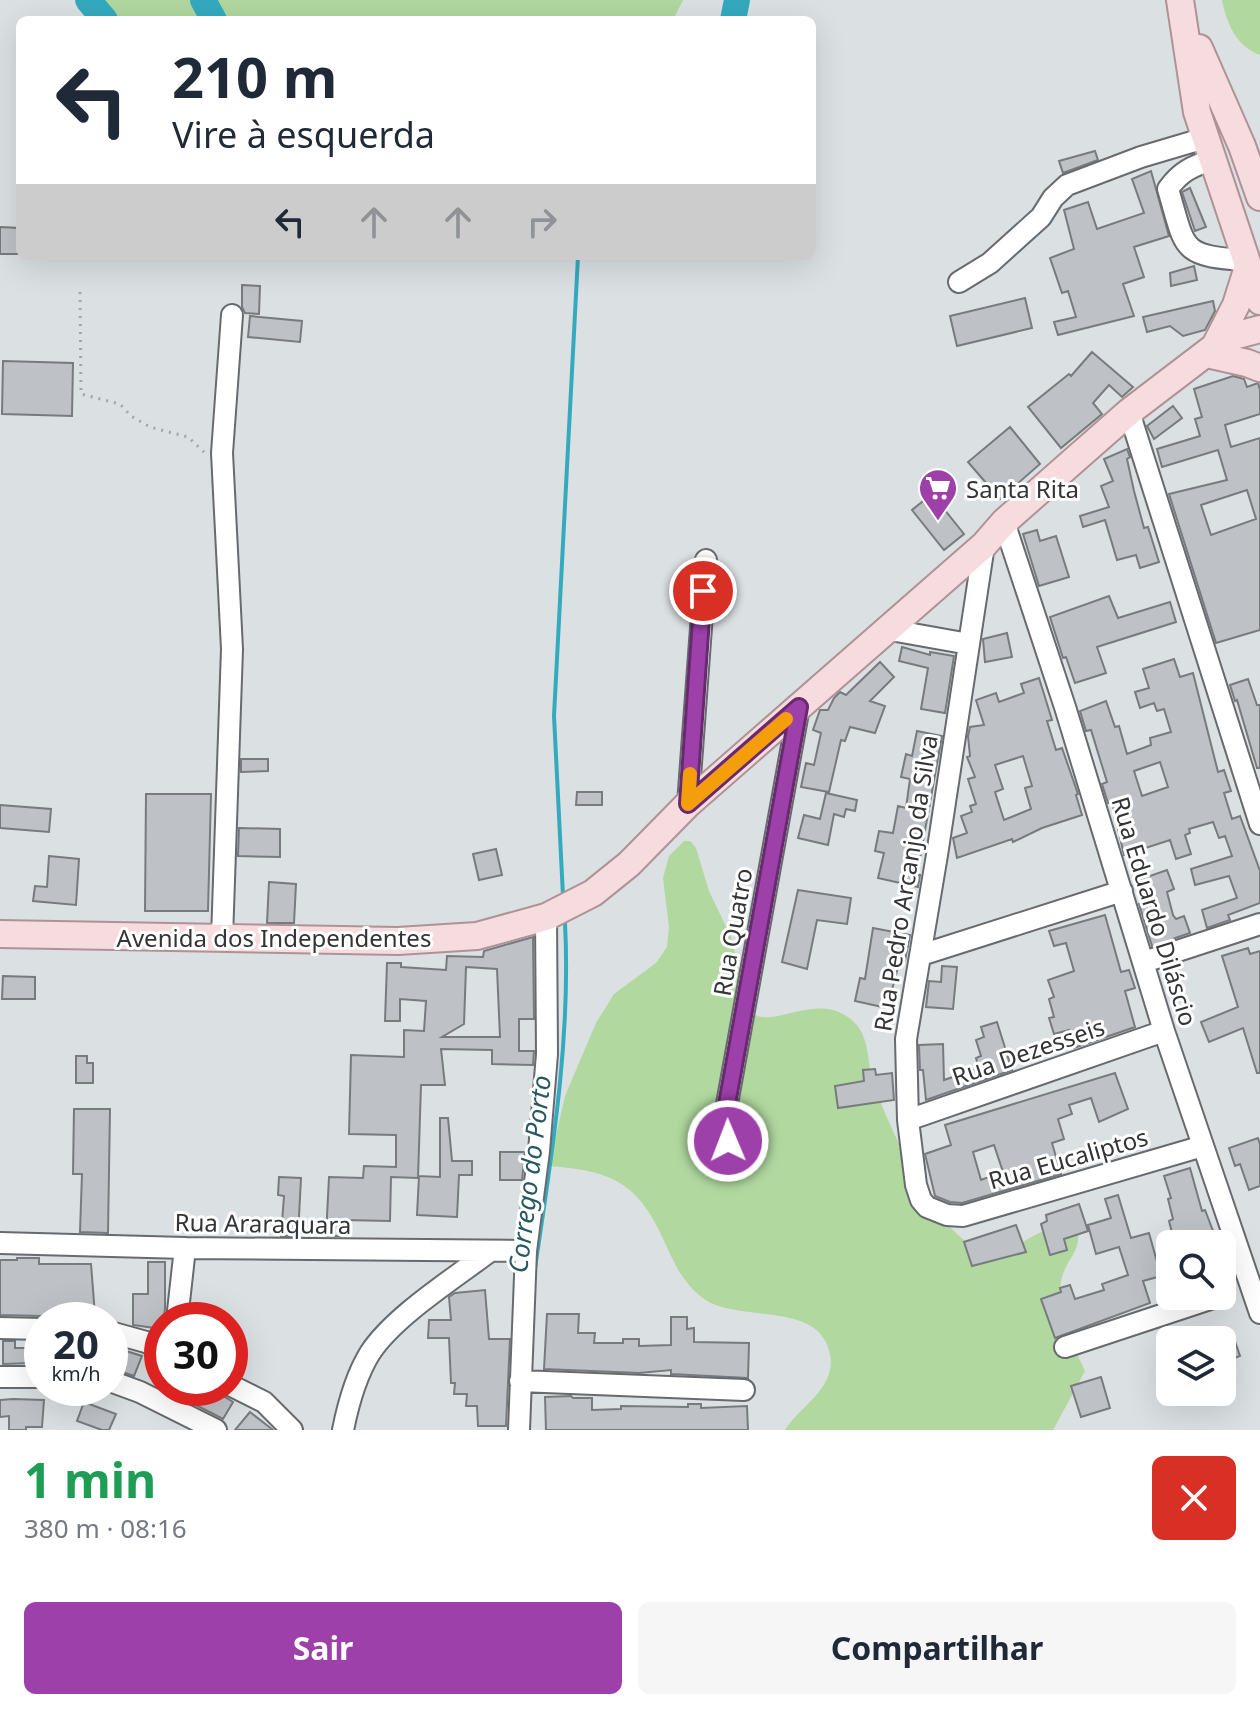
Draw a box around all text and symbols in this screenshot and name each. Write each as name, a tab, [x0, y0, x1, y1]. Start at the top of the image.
text: 210 m	[172, 38, 337, 114]
icon: left	[40, 48, 144, 152]
text: Vire à esquerda	[172, 110, 435, 159]
icon: left	[268, 200, 312, 244]
icon: ahead	[352, 200, 396, 244]
icon: ahead	[436, 200, 480, 244]
icon: right	[520, 200, 564, 244]
supermarket icon: Santa Rita	[917, 467, 959, 522]
place label: Santa Rita	[966, 472, 1079, 505]
pin	[669, 557, 737, 625]
icon: arrive	[681, 569, 725, 613]
street label: Rua Pedro Arcanjo da Silva	[865, 732, 945, 1034]
street label: Rua Eduardo Diláscio	[1104, 792, 1206, 1030]
street label: Rua Quatro	[705, 866, 759, 998]
street label: Avenida dos Independentes	[117, 921, 431, 954]
street label: Rua Dezesseis	[947, 1009, 1109, 1093]
water label: Corrego do Porto	[499, 1073, 559, 1275]
position arrow	[686, 1099, 770, 1183]
street label: Rua Eucaliptos	[984, 1119, 1152, 1197]
street label: Rua Araraquara	[174, 1205, 352, 1241]
map controls	[1156, 1230, 1236, 1406]
button: search	[1156, 1230, 1236, 1310]
speed limit sign: 30	[144, 1302, 248, 1406]
text: 20	[53, 1316, 99, 1371]
button: layers	[1156, 1326, 1236, 1406]
text: km/h	[51, 1360, 101, 1387]
text: 1 min	[24, 1447, 156, 1512]
button: close	[1152, 1456, 1236, 1540]
text: 380 m · 08:16	[24, 1510, 187, 1546]
button: Sair	[24, 1602, 622, 1694]
button: Compartilhar	[638, 1602, 1236, 1694]

